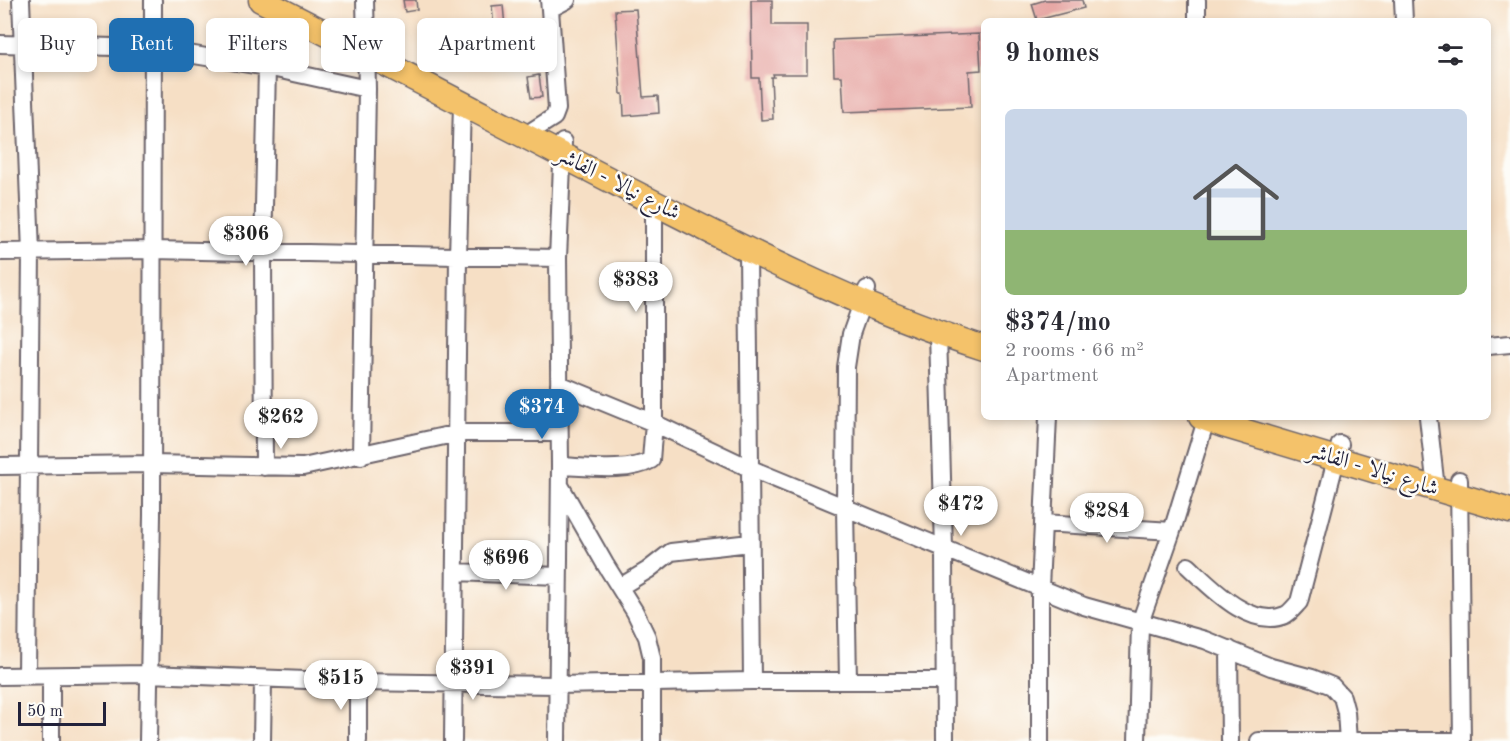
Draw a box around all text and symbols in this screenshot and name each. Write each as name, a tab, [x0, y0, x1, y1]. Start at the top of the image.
chip: Buy	[18, 18, 97, 72]
chip: Rent	[109, 18, 194, 72]
chip: Filters	[206, 18, 309, 72]
chip: New	[321, 18, 405, 72]
chip: Apartment	[417, 18, 557, 72]
icon: filters	[1434, 38, 1467, 71]
text: 9 homes	[1005, 41, 1099, 67]
street label: شارع نيالا - الفاشر	[548, 143, 683, 230]
icon: home	[1182, 148, 1290, 256]
pin: $306	[210, 216, 282, 267]
text: $306	[223, 225, 269, 245]
pin: $383	[600, 262, 672, 313]
text: $383	[613, 271, 659, 291]
text: $374/mo	[1005, 310, 1111, 336]
text: 2 rooms · 66 m²	[1005, 341, 1144, 361]
text: Apartment	[1005, 366, 1099, 386]
pin: $374	[506, 389, 578, 440]
text: $374	[519, 398, 565, 418]
pin: $262	[245, 399, 317, 450]
text: $262	[258, 408, 304, 428]
street label: شارع نيالا - الفاشر	[1301, 439, 1441, 506]
pin: $472	[925, 486, 997, 537]
pin: $284	[1071, 493, 1143, 544]
text: $472	[938, 495, 984, 515]
text: $284	[1084, 502, 1130, 522]
pin: $696	[470, 540, 542, 591]
text: $696	[483, 549, 529, 569]
pin: $391	[437, 650, 509, 701]
text: $391	[450, 659, 496, 679]
pin: $515	[305, 660, 377, 711]
text: $515	[318, 669, 364, 689]
scale bar	[18, 699, 106, 726]
text: 50 m	[27, 704, 63, 720]

